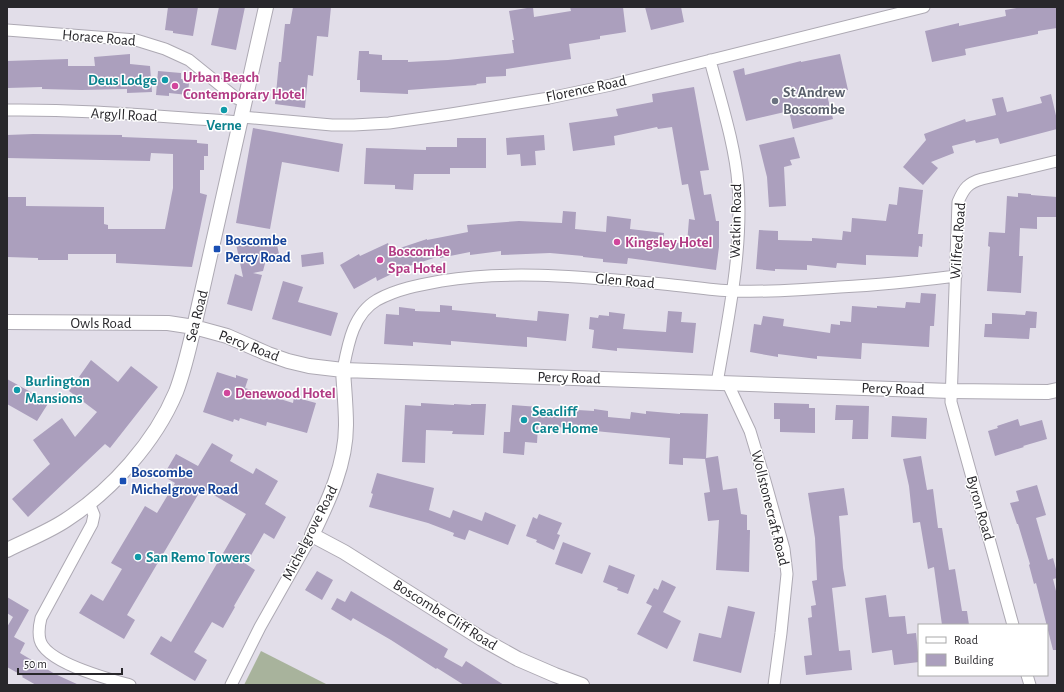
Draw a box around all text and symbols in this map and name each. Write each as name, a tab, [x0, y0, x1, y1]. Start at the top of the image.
street label: Horace Road	[62, 27, 137, 49]
place label: Urban Beach Contemporary Hotel	[183, 70, 305, 102]
place label: Deus Lodge	[88, 73, 157, 88]
street label: Florence Road	[544, 73, 628, 105]
marker: Deus Lodge	[160, 75, 170, 85]
marker: Urban Beach Contemporary Hotel	[170, 81, 180, 91]
place label: St Andrew Boscombe	[783, 85, 846, 117]
marker: St Andrew Boscombe	[770, 96, 780, 106]
marker: Verne	[219, 105, 229, 115]
street label: Argyll Road	[90, 106, 158, 124]
place label: Verne	[206, 118, 242, 133]
street label: Watkin Road	[728, 183, 744, 259]
street label: Wilfred Road	[948, 202, 968, 280]
place label: Boscombe Percy Road	[225, 233, 291, 265]
place label: Kingsley Hotel	[625, 235, 712, 250]
marker: Kingsley Hotel	[612, 237, 622, 247]
marker: Boscombe Percy Road	[212, 244, 222, 254]
place label: Boscombe Spa Hotel	[388, 244, 450, 276]
marker: Boscombe Spa Hotel	[375, 255, 385, 265]
street label: Glen Road	[595, 271, 656, 291]
street label: Sea Road	[183, 288, 211, 343]
street label: Owls Road	[70, 316, 132, 331]
street label: Percy Road	[217, 328, 281, 364]
street label: Percy Road	[537, 369, 601, 387]
place label: Burlington Mansions	[25, 374, 90, 406]
street label: Percy Road	[861, 380, 925, 398]
marker: Burlington Mansions	[12, 385, 22, 395]
place label: Denewood Hotel	[235, 386, 336, 401]
marker: Denewood Hotel	[222, 388, 232, 398]
place label: Seacliff Care Home	[532, 404, 598, 436]
marker: Seacliff Care Home	[519, 415, 529, 425]
street label: Wollstonecraft Road	[748, 449, 792, 567]
place label: Boscombe Michelgrove Road	[131, 465, 238, 497]
street label: Byron Road	[964, 474, 996, 542]
marker: Boscombe Michelgrove Road	[118, 476, 128, 486]
street label: Michelgrove Road	[280, 483, 340, 583]
place label: San Remo Towers	[146, 550, 250, 565]
marker: San Remo Towers	[133, 552, 143, 562]
street label: Boscombe Cliff Road	[390, 577, 500, 653]
legend	[918, 624, 1048, 676]
text: Road	[954, 634, 978, 646]
scale bar	[18, 650, 122, 676]
text: Building	[954, 654, 994, 666]
text: 50 m	[24, 658, 47, 670]

